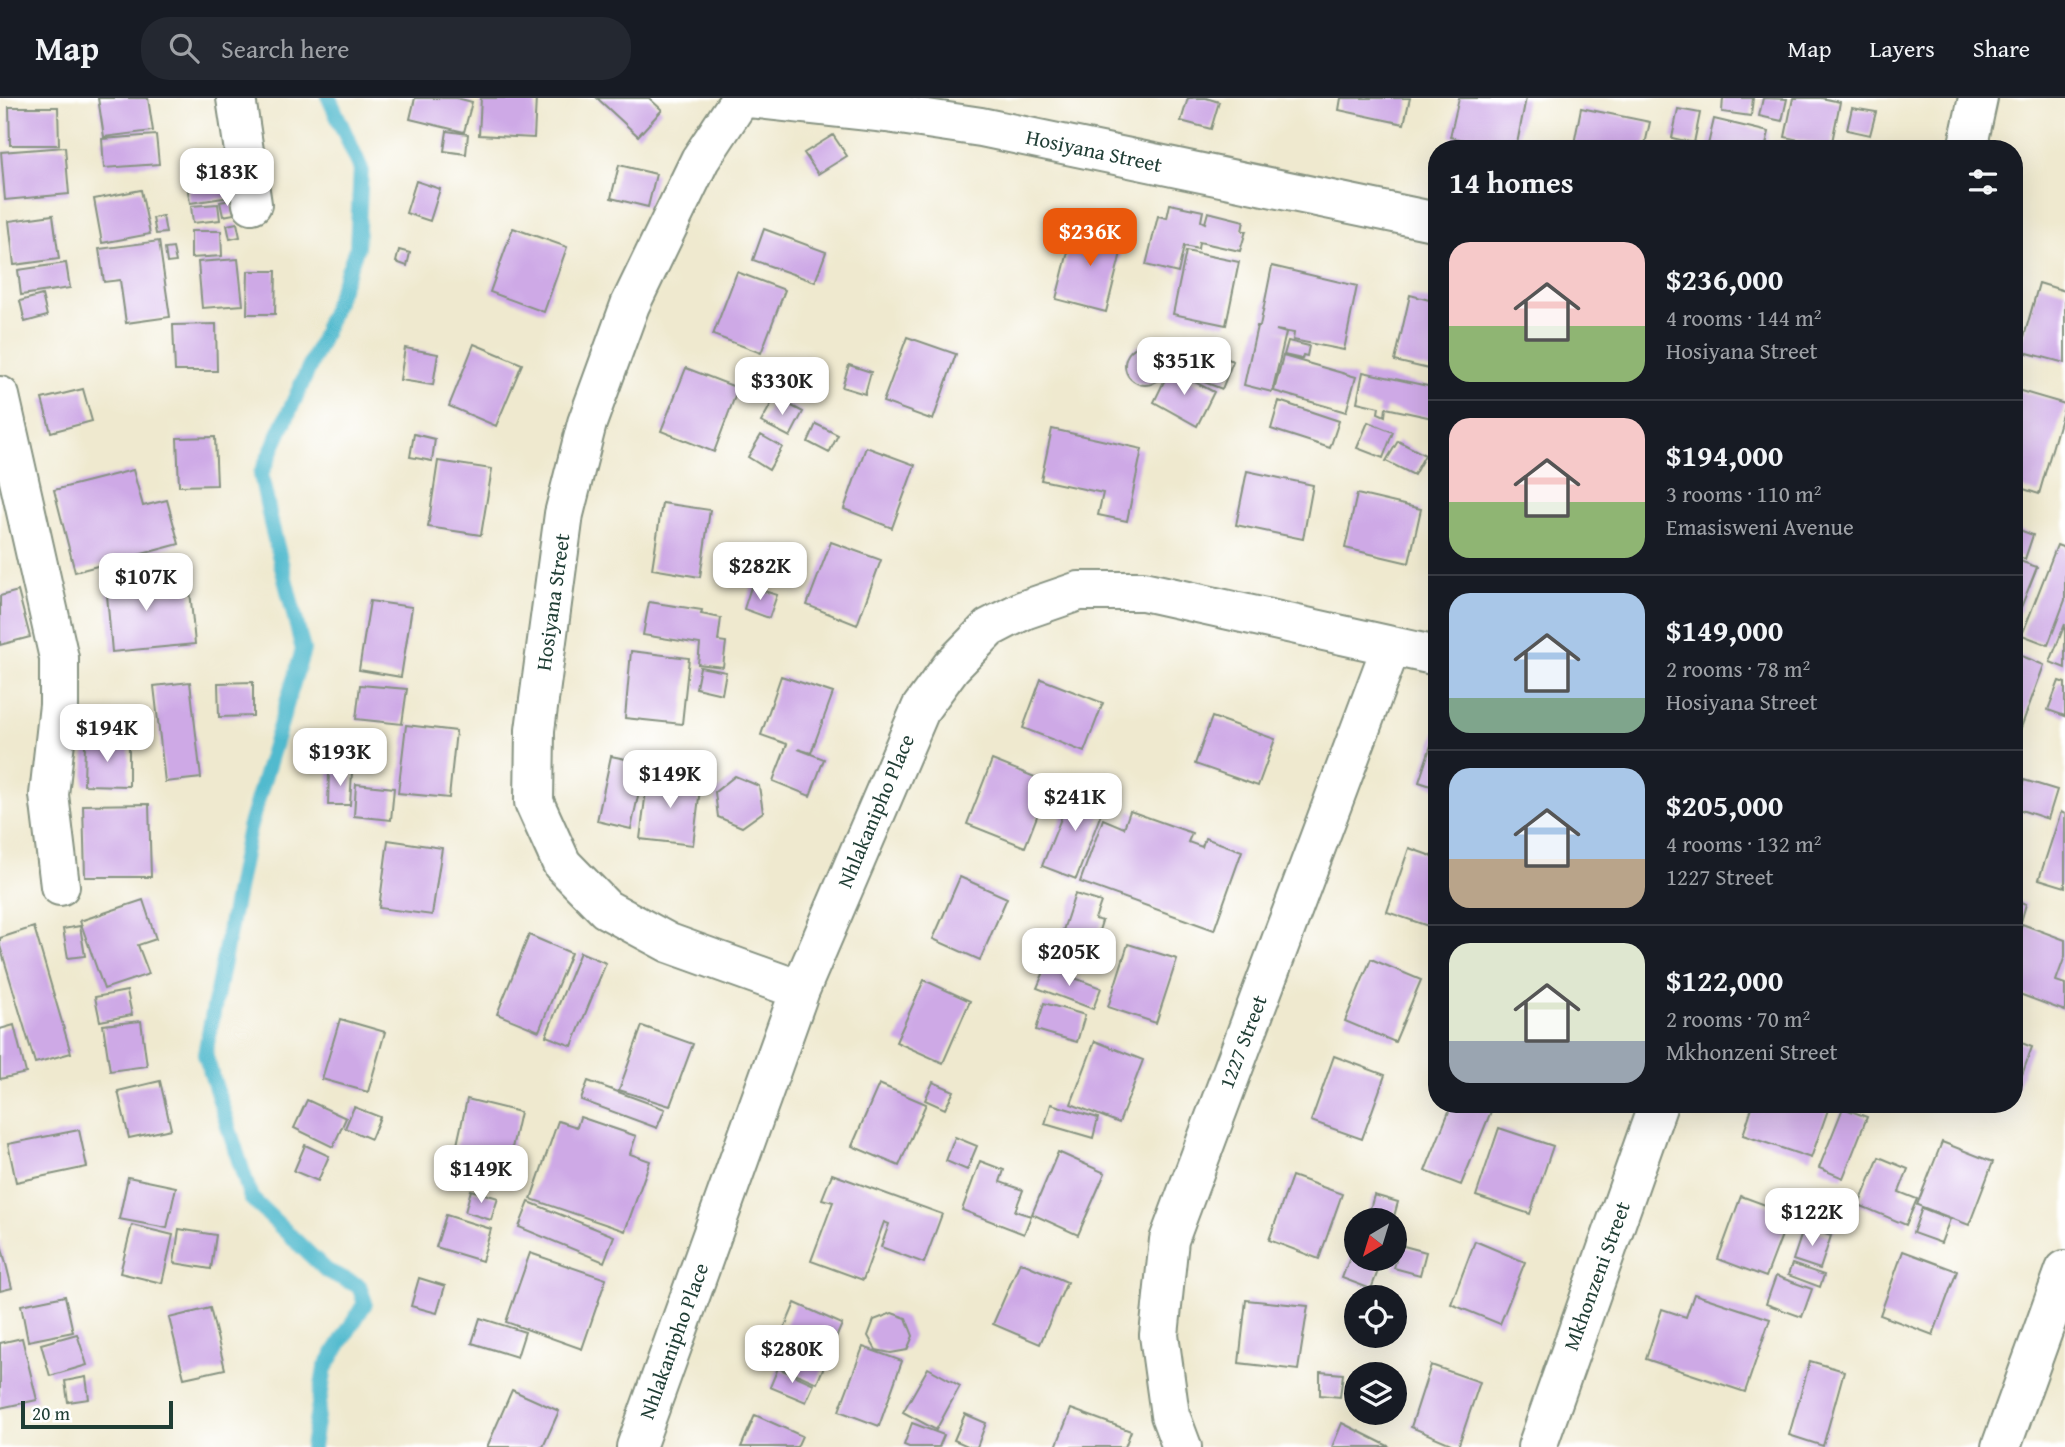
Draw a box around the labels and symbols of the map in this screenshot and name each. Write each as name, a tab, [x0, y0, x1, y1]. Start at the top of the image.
street label: Hosiyana Street	[1023, 121, 1166, 180]
pin: $183K	[178, 148, 276, 208]
pin: $236K	[1041, 208, 1139, 268]
pin: $351K	[1135, 338, 1233, 397]
pin: $330K	[733, 358, 831, 417]
street label: Hosiyana Street	[528, 531, 578, 673]
pin: $282K	[711, 542, 809, 602]
pin: $107K	[97, 554, 195, 613]
pin: $194K	[58, 704, 156, 764]
pin: $193K	[291, 728, 389, 788]
street label: Nhlakanipho Place	[829, 729, 922, 893]
pin: $149K	[621, 750, 719, 810]
pin: $241K	[1026, 774, 1124, 833]
pin: $205K	[1020, 928, 1118, 988]
street label: 1227 Street	[1210, 990, 1275, 1093]
pin: $149K	[432, 1146, 530, 1205]
pin: $122K	[1763, 1188, 1861, 1248]
street label: Mkhonzeni Street	[1555, 1196, 1638, 1355]
north arrow	[1344, 1208, 1407, 1270]
street label: Nhlakanipho Place	[631, 1258, 716, 1423]
pin: $280K	[743, 1326, 841, 1385]
scale bar	[21, 1398, 173, 1430]

